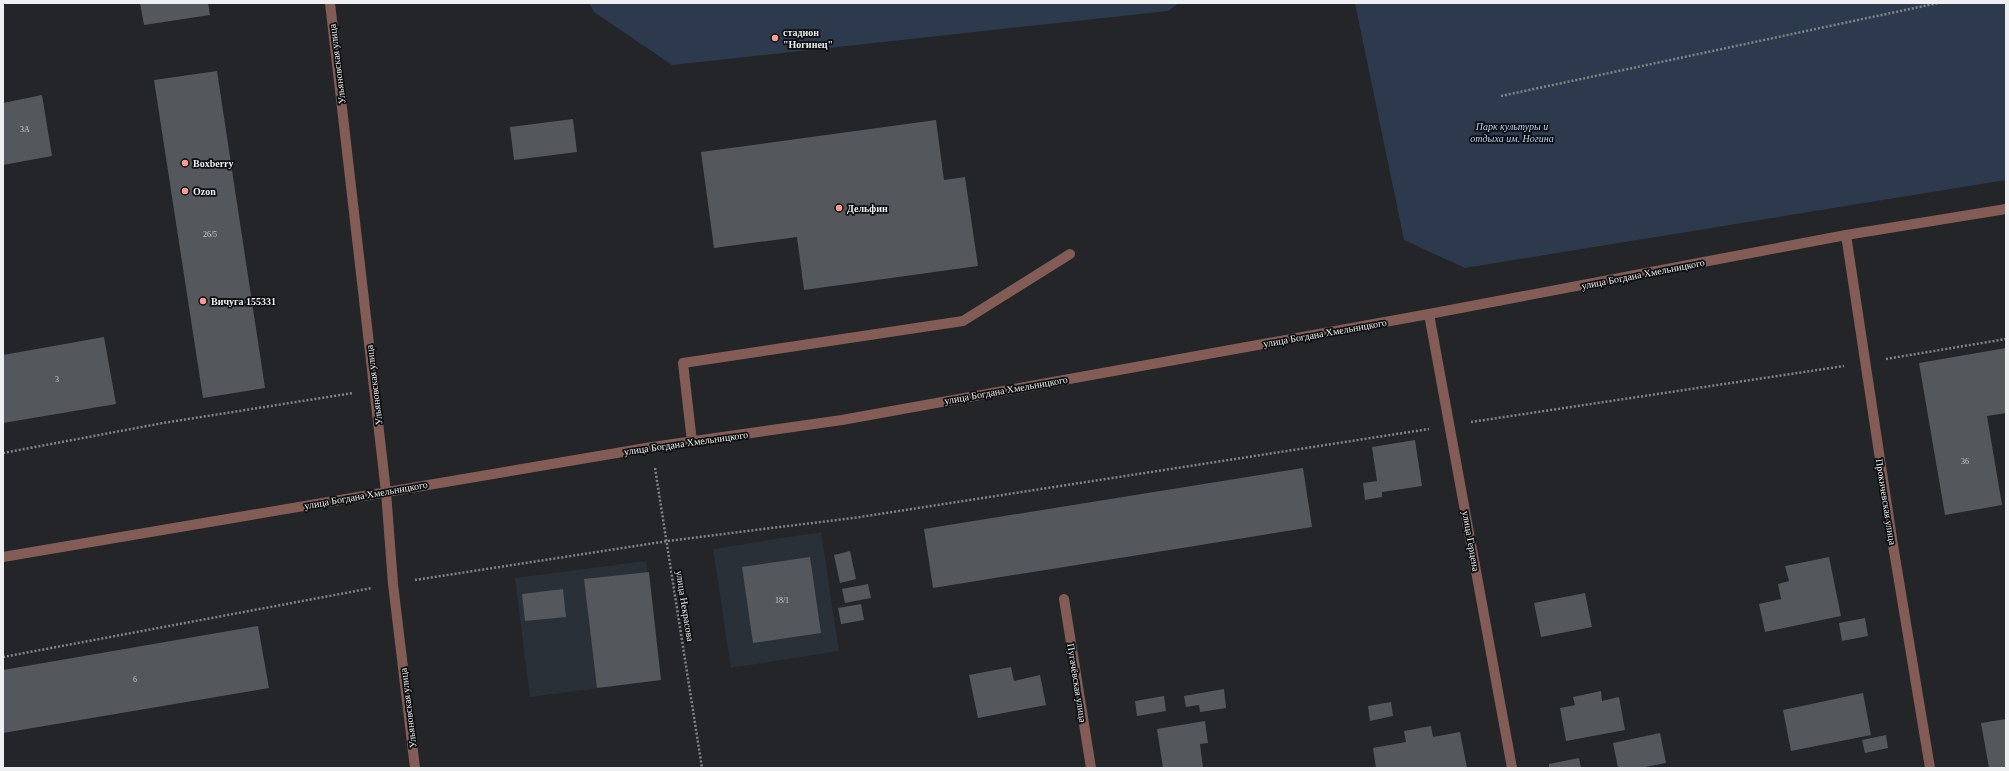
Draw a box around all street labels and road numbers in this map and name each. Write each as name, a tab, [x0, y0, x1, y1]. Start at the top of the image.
street label: Ульяновская улица	[327, 23, 347, 105]
street label: улица Богдана Хмельницкого	[1581, 257, 1705, 291]
street label: улица Богдана Хмельницкого	[1262, 317, 1388, 349]
street label: Ульяновская улица	[364, 344, 384, 426]
street label: улица Богдана Хмельницкого	[943, 374, 1069, 406]
street label: улица Богдана Хмельницкого	[623, 429, 749, 457]
street label: Прокичевская улица	[1874, 458, 1898, 546]
street label: улица Богдана Хмельницкого	[303, 479, 429, 511]
street label: улица Герцена	[1460, 510, 1482, 573]
street label: улица Некрасова	[674, 570, 696, 643]
street label: Пугачёвская улица	[1065, 643, 1089, 724]
street label: Ульяновская улица	[398, 667, 418, 749]

